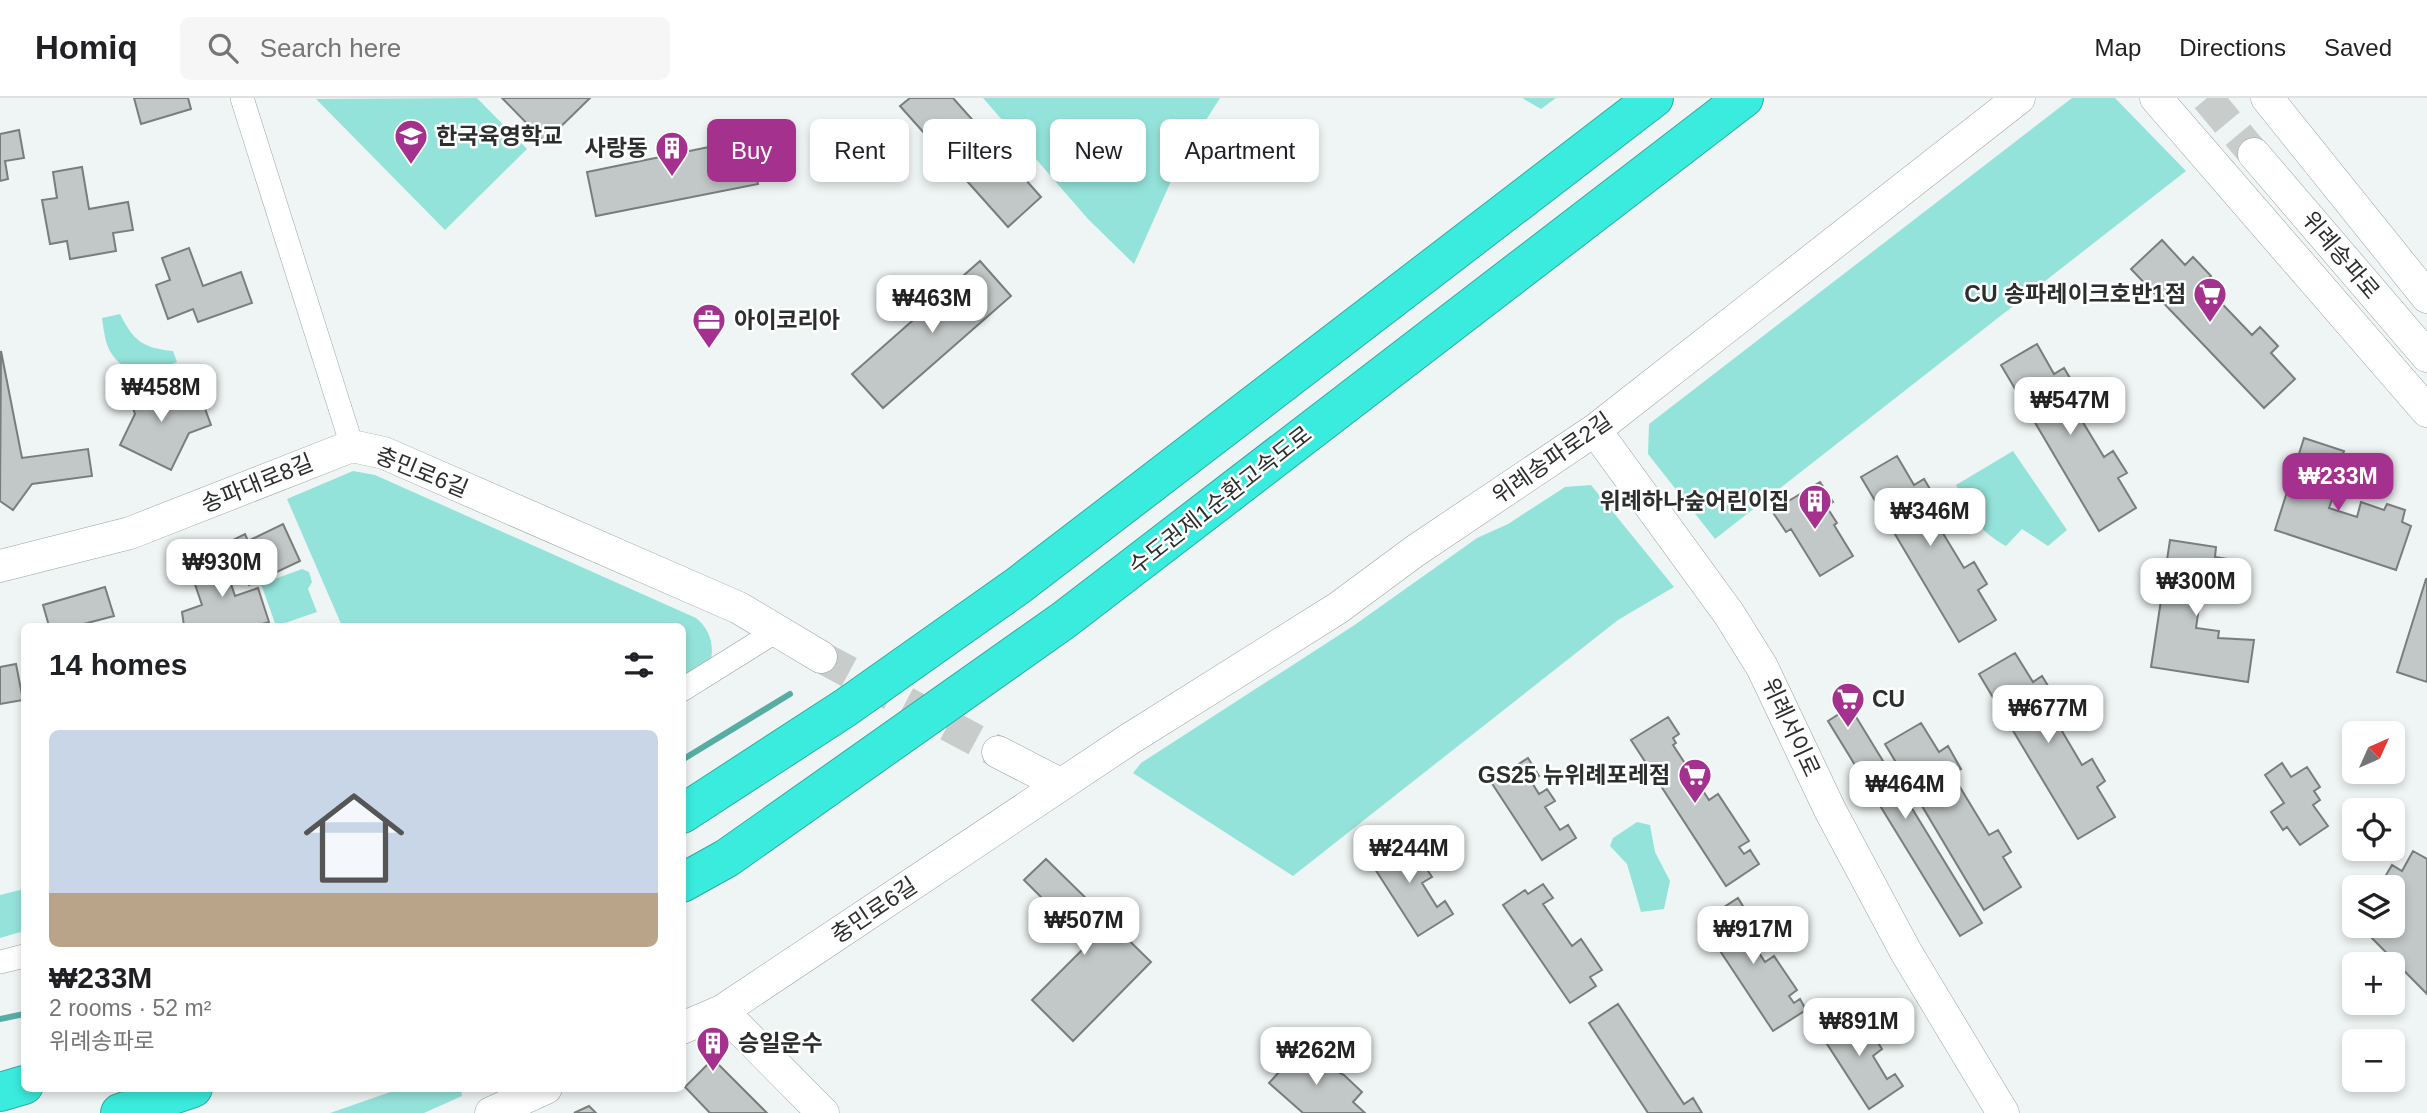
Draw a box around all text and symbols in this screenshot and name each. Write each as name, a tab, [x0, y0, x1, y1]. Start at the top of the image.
search box	[180, 17, 670, 80]
text: Homiq	[35, 29, 138, 66]
icon: search	[204, 29, 242, 67]
text: Search here	[260, 33, 401, 63]
text: Map	[2095, 34, 2141, 61]
text: Directions	[2179, 34, 2286, 61]
text: Saved	[2324, 34, 2392, 61]
school or university icon: 한국육영학교	[392, 117, 430, 166]
chip: Buy	[707, 119, 796, 182]
chip: Rent	[810, 119, 909, 182]
chip: Filters	[923, 119, 1036, 182]
chip: New	[1050, 119, 1146, 182]
chip: Apartment	[1160, 119, 1319, 182]
place label: 한국육영학교	[436, 123, 563, 149]
building icon: 사랑동	[653, 129, 691, 178]
place label: 사랑동	[585, 135, 648, 161]
street label: 위례송파로	[2297, 206, 2385, 304]
pin: ₩463M	[883, 275, 981, 335]
supermarket icon: CU 송파레이크호반1점	[2191, 275, 2229, 324]
place label: CU 송파레이크호반1점	[1964, 281, 2186, 307]
text: ₩463M	[892, 285, 972, 311]
office icon: 아이코리아	[690, 301, 728, 350]
place label: 아이코리아	[734, 307, 840, 333]
pin: ₩458M	[112, 364, 210, 424]
text: ₩458M	[121, 374, 201, 400]
pin: ₩547M	[2021, 378, 2119, 437]
text: ₩547M	[2030, 387, 2110, 413]
street label: 위례송파로2길	[1487, 407, 1617, 509]
street label: 수도권제1순환고속도로	[1124, 421, 1316, 579]
street label: 충민로6길	[372, 442, 472, 502]
street label: 송파대로8길	[197, 449, 317, 517]
pin: ₩233M	[2289, 454, 2387, 513]
text: ₩233M	[2298, 463, 2378, 489]
building icon: 위례하나숲어린이집	[1796, 482, 1834, 531]
place label: 위례하나숲어린이집	[1600, 488, 1790, 514]
pin: ₩346M	[1881, 489, 1979, 548]
text: ₩346M	[1890, 498, 1970, 524]
pin: ₩930M	[173, 540, 271, 599]
text: ₩930M	[182, 549, 262, 575]
pin: ₩300M	[2147, 559, 2245, 618]
text: ₩300M	[2156, 568, 2236, 594]
icon: filters	[620, 646, 658, 684]
text: 14 homes	[49, 648, 187, 681]
street label: 위례서이로	[1757, 674, 1825, 780]
supermarket icon: CU	[1829, 680, 1867, 729]
place label: CU	[1872, 686, 1905, 712]
pin: ₩677M	[1999, 686, 2097, 745]
text: ₩677M	[2008, 695, 2088, 721]
north arrow	[2342, 721, 2404, 784]
map controls	[2342, 721, 2405, 1092]
supermarket icon: GS25 뉴위례포레점	[1676, 756, 1714, 805]
place label: GS25 뉴위례포레점	[1478, 762, 1670, 788]
pin: ₩464M	[1856, 762, 1954, 821]
text: ₩464M	[1865, 771, 1945, 797]
icon: home	[291, 775, 417, 901]
button: locate	[2342, 798, 2405, 861]
pin: ₩244M	[1360, 826, 1458, 885]
text: ₩244M	[1369, 835, 1449, 861]
street label: 충민로6길	[826, 872, 922, 948]
button: layers	[2342, 875, 2405, 938]
pin: ₩507M	[1035, 898, 1133, 957]
pin: ₩917M	[1704, 906, 1802, 966]
text: ₩507M	[1044, 907, 1124, 933]
text: ₩917M	[1713, 916, 1793, 942]
button: +	[2342, 952, 2405, 1015]
text: ₩233M	[49, 961, 152, 994]
text: 2 rooms · 52 m²	[49, 995, 211, 1021]
pin: ₩891M	[1810, 998, 1908, 1058]
text: ₩891M	[1819, 1008, 1899, 1034]
building icon: 승일운수	[694, 1024, 732, 1073]
text: 위례송파로	[49, 1028, 155, 1054]
pin: ₩262M	[1267, 1028, 1365, 1087]
button: −	[2342, 1029, 2405, 1092]
place label: 승일운수	[738, 1030, 823, 1056]
text: ₩262M	[1276, 1037, 1356, 1063]

